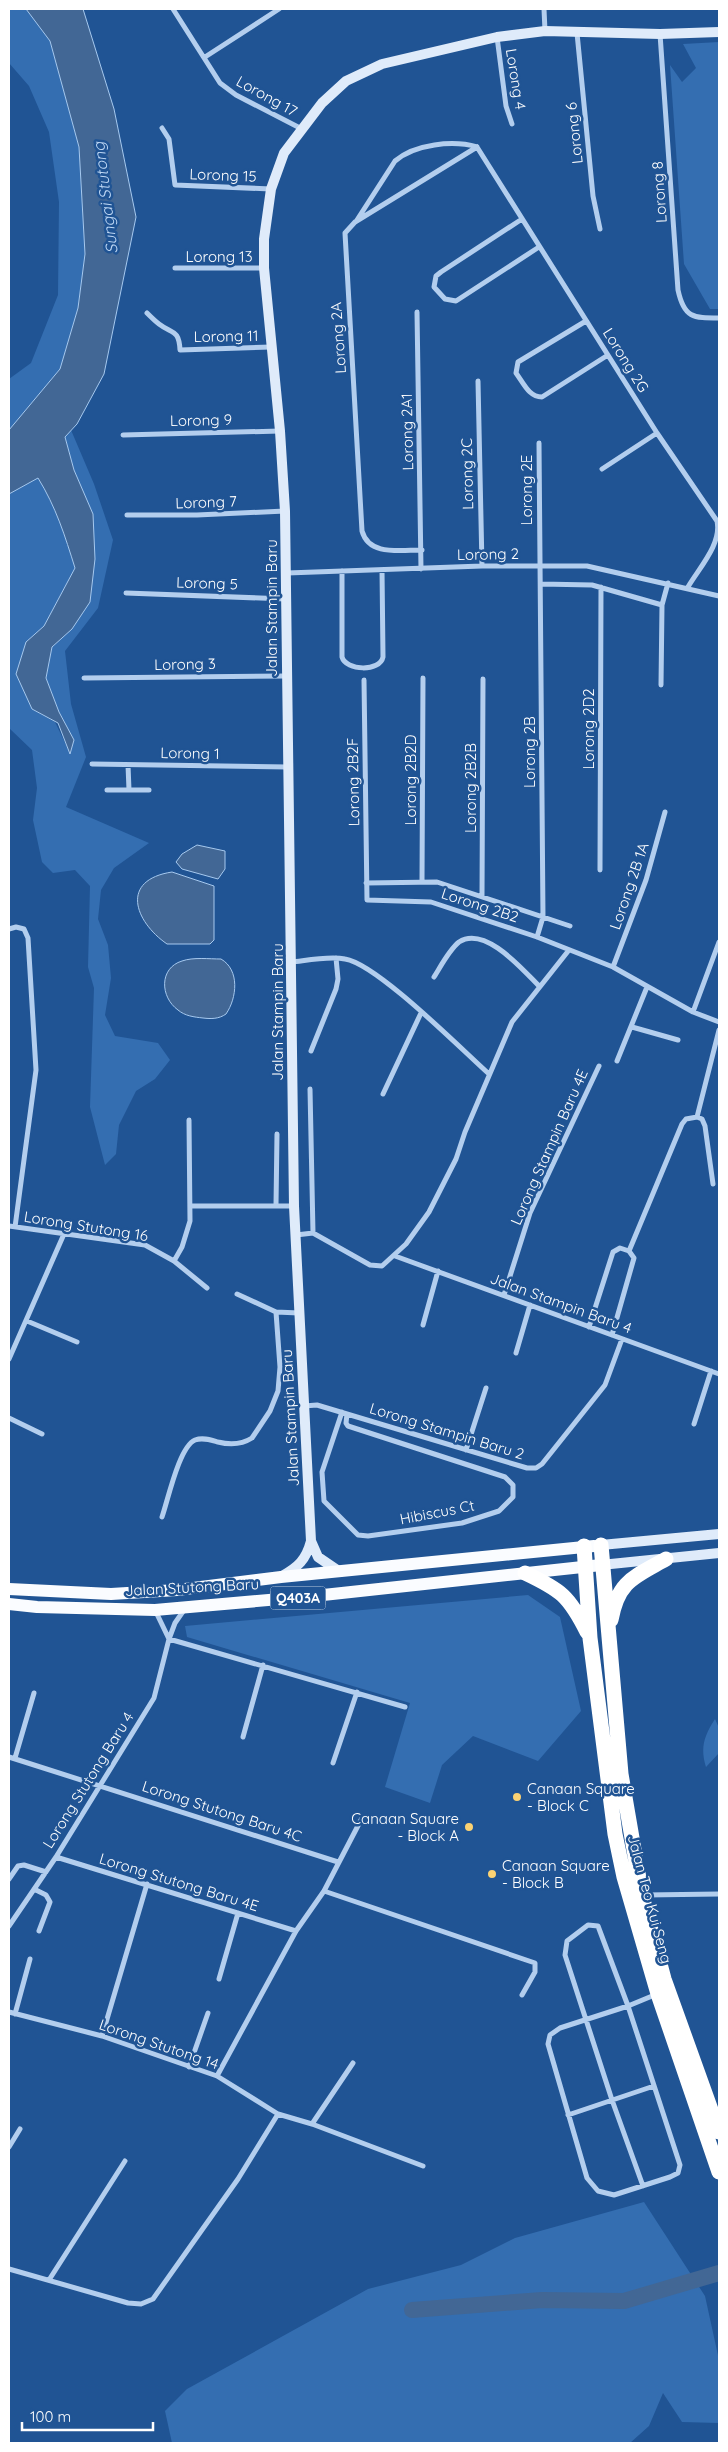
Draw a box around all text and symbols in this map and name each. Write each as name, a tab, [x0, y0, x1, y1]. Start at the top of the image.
street label: Lorong 4	[502, 47, 530, 111]
street label: Lorong 17	[233, 71, 301, 121]
street label: Lorong 6	[561, 101, 587, 165]
water label: Sungai Stutong	[88, 140, 122, 255]
street label: Lorong 8	[647, 161, 671, 223]
street label: Lorong 15	[189, 164, 257, 186]
street label: Lorong 13	[185, 247, 253, 266]
street label: Lorong 2A	[326, 301, 350, 374]
street label: Lorong 2G	[599, 324, 653, 396]
street label: Lorong 11	[193, 326, 259, 346]
street label: Lorong 2A1	[397, 393, 417, 471]
street label: Lorong 9	[170, 410, 232, 430]
street label: Lorong 2C	[457, 438, 477, 510]
street label: Lorong 2E	[517, 455, 536, 525]
street label: Lorong 7	[175, 491, 237, 513]
street label: Jalan Stampin Baru	[262, 539, 281, 677]
street label: Lorong 2	[457, 544, 519, 564]
street label: Lorong 5	[176, 572, 238, 594]
street label: Lorong 3	[154, 654, 216, 674]
street label: Lorong 2D2	[579, 688, 598, 770]
street label: Lorong 2B	[520, 716, 539, 788]
street label: Lorong 2B2D	[401, 734, 420, 825]
street label: Lorong 2B2F	[343, 738, 363, 826]
street label: Lorong 1	[160, 743, 220, 763]
street label: Lorong 2B2B	[461, 743, 480, 833]
street label: Lorong 2B 1A	[605, 840, 653, 932]
street label: Lorong 2B2	[439, 884, 521, 926]
street label: Jalan Stampin Baru	[268, 943, 287, 1081]
street label: Lorong Stampin Baru 4E	[506, 1066, 592, 1228]
street label: Lorong Stutong 16	[23, 1207, 149, 1245]
street label: Jalan Stampin Baru 4	[488, 1269, 635, 1338]
street label: Jalan Stampin Baru	[277, 1349, 303, 1487]
street label: Lorong Stampin Baru 2	[367, 1398, 527, 1464]
street label: Hibiscus Ct	[398, 1495, 476, 1529]
street label: Jalan Stutong Baru	[124, 1574, 260, 1600]
road number: Q403A	[270, 1586, 326, 1610]
street label: Lorong Stutong Baru 4	[38, 1708, 138, 1852]
street label: Lorong Stutong Baru 4C	[140, 1776, 304, 1846]
place label: Canaan Square - Block C	[527, 1779, 635, 1815]
marker: Canaan Square - Block C	[511, 1791, 523, 1803]
place label: Canaan Square - Block A	[351, 1809, 459, 1845]
marker: Canaan Square - Block A	[463, 1821, 475, 1833]
street label: Jalan Teo Kui Seng	[624, 1833, 676, 1965]
street label: Lorong Stutong Baru 4E	[97, 1849, 261, 1915]
place label: Canaan Square - Block B	[502, 1856, 610, 1892]
marker: Canaan Square - Block B	[486, 1868, 498, 1880]
street label: Lorong Stutong 14	[97, 2015, 221, 2073]
scale bar	[22, 2400, 154, 2432]
text: 100 m	[30, 2407, 71, 2426]

